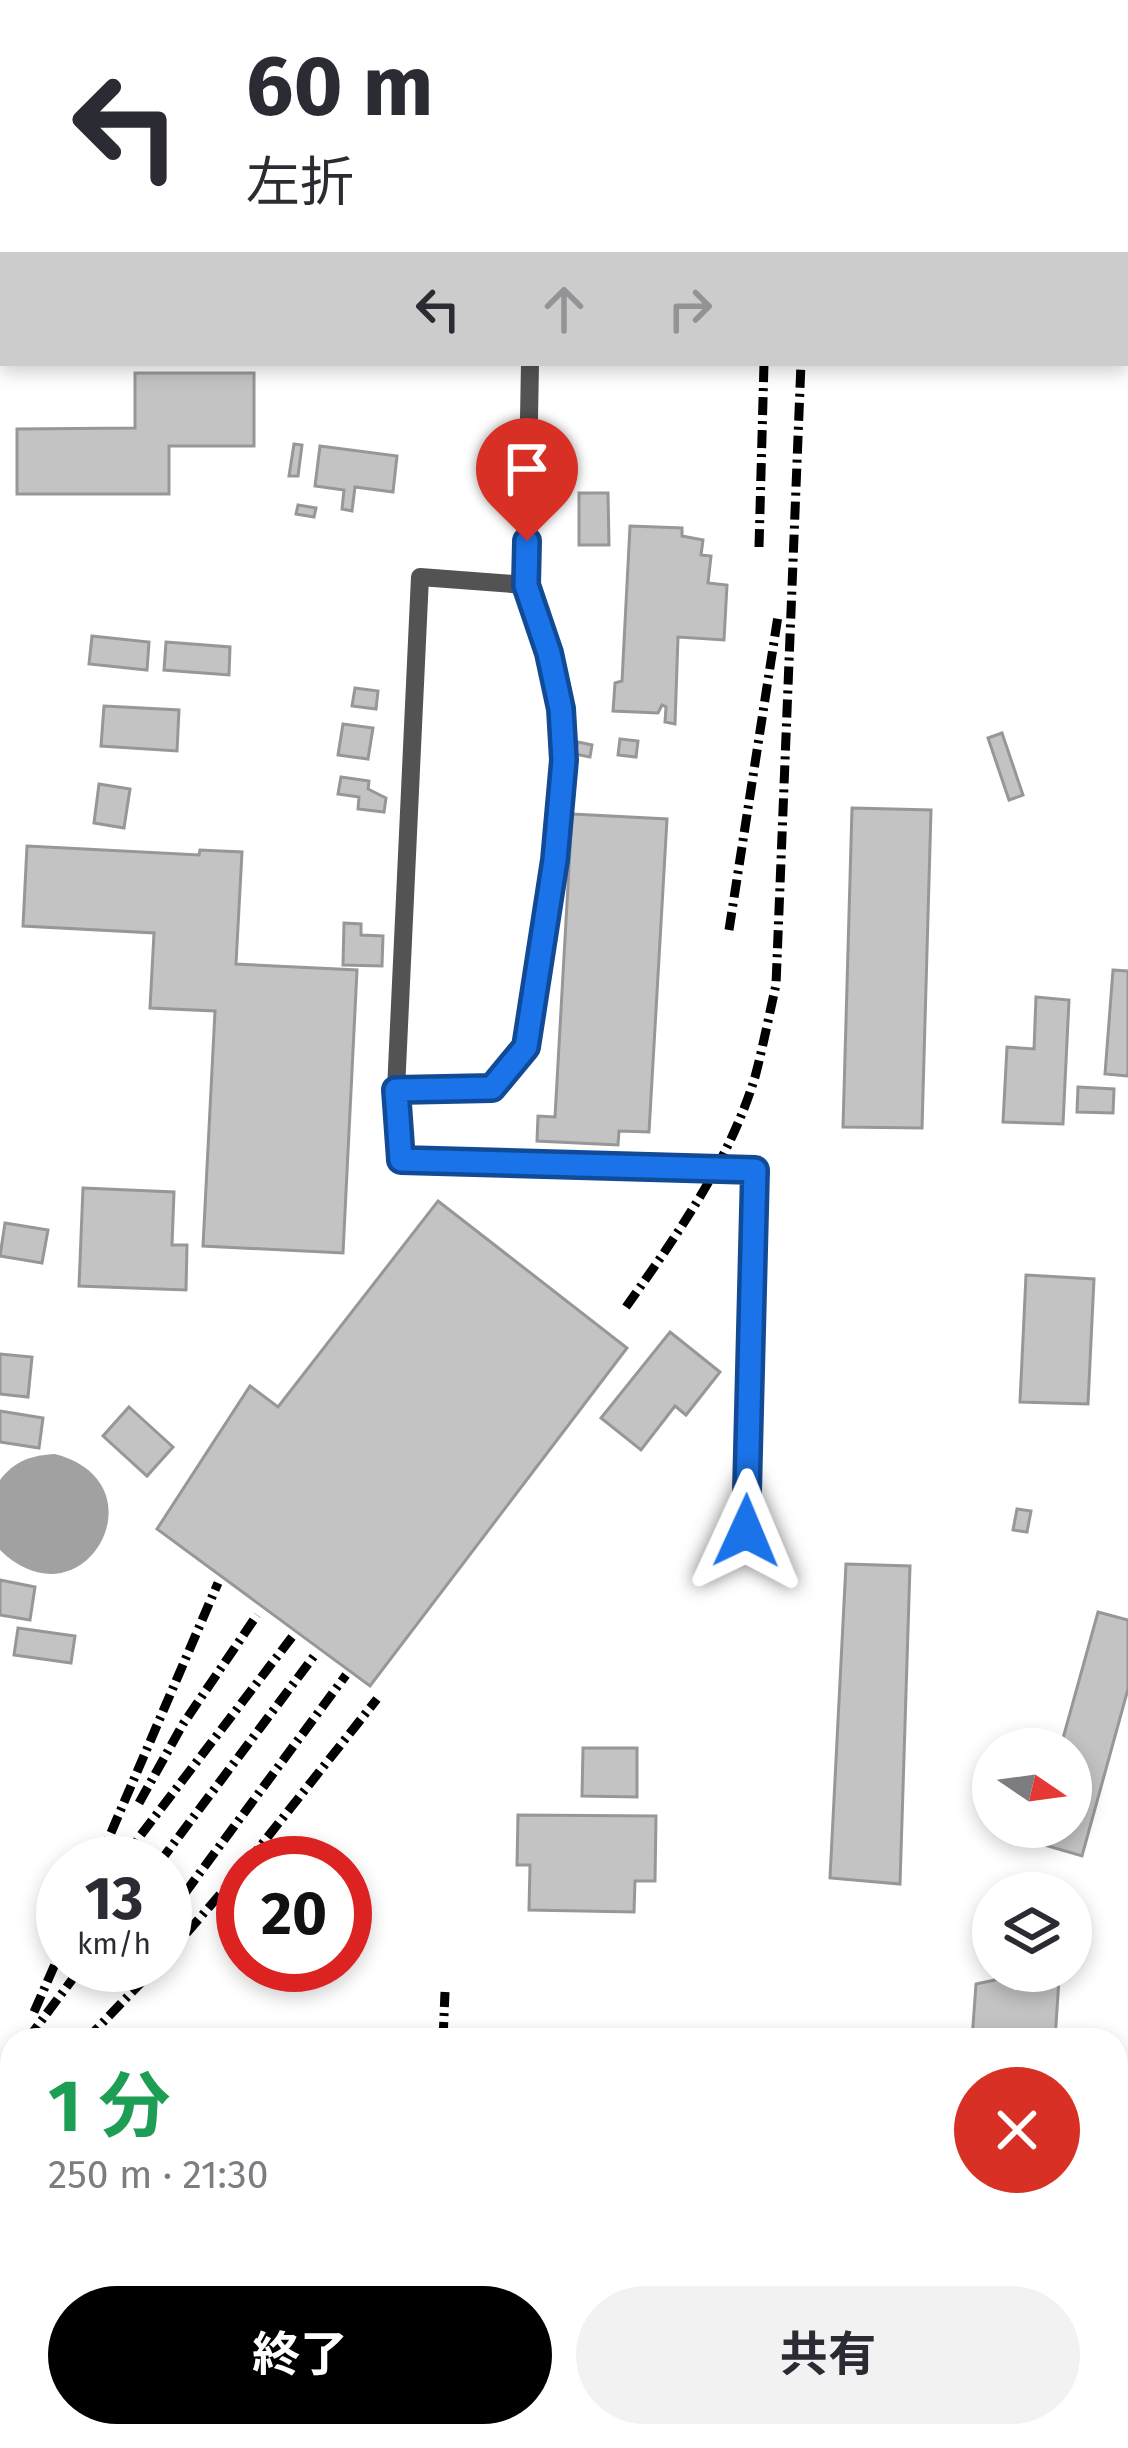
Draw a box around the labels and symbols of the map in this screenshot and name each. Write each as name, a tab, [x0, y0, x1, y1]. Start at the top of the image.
pin	[476, 418, 578, 541]
position arrow	[683, 1468, 809, 1594]
north arrow	[972, 1728, 1092, 1848]
speed limit sign: 20	[216, 1836, 372, 1992]

